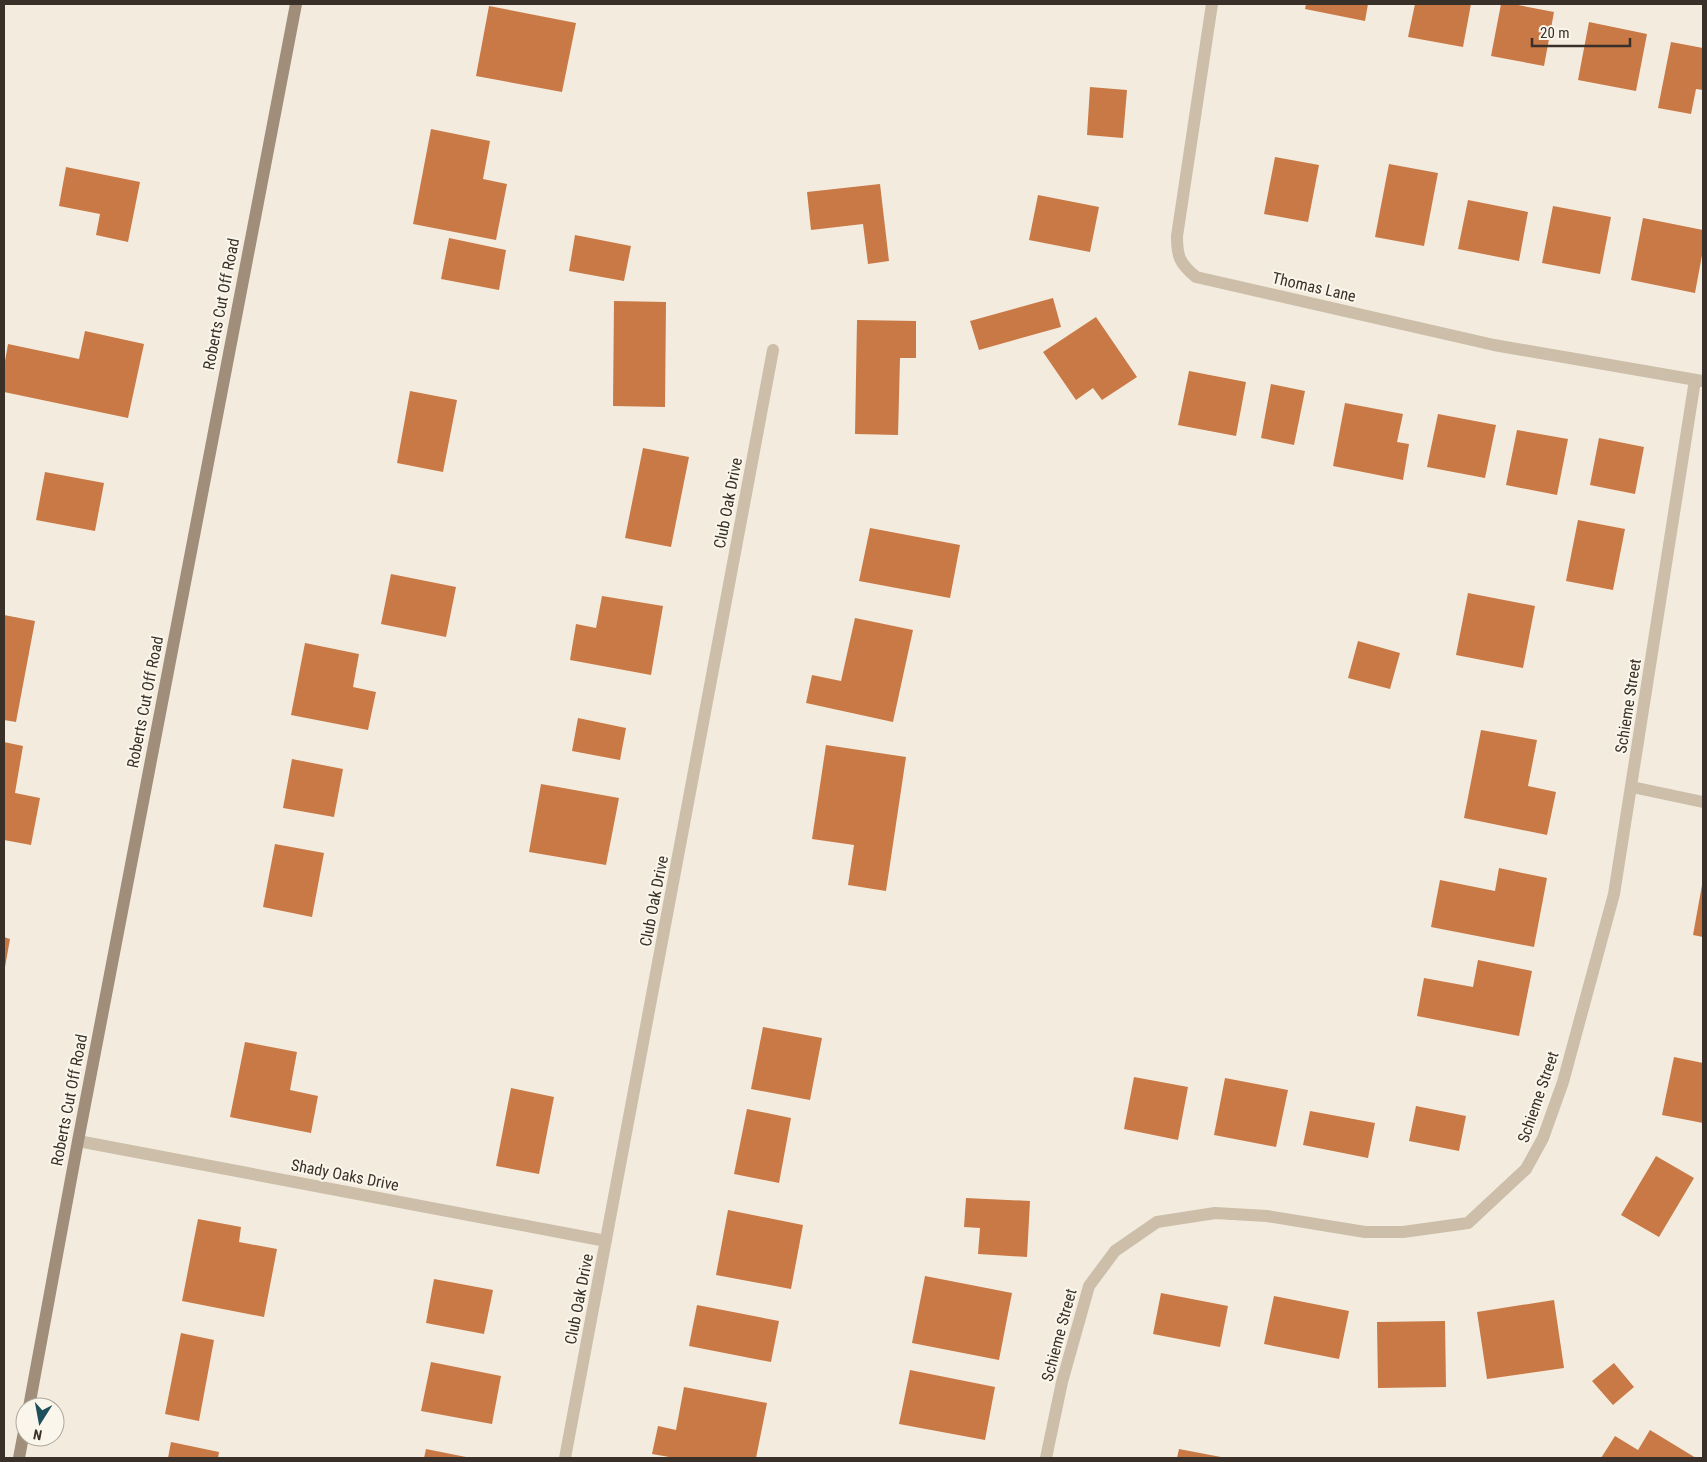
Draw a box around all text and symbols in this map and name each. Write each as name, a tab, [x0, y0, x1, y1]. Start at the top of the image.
scale bar	[1532, 15, 1630, 47]
text: 20 m	[1540, 24, 1570, 42]
street label: Roberts Cut Off Road	[199, 237, 243, 371]
street label: Thomas Lane	[1270, 268, 1358, 306]
street label: Club Oak Drive	[710, 456, 746, 550]
street label: Roberts Cut Off Road	[123, 635, 167, 769]
street label: Schieme Street	[1611, 657, 1645, 755]
street label: Club Oak Drive	[636, 854, 672, 948]
street label: Roberts Cut Off Road	[47, 1033, 91, 1167]
street label: Schieme Street	[1514, 1049, 1563, 1145]
street label: Shady Oaks Drive	[290, 1155, 400, 1195]
street label: Club Oak Drive	[561, 1252, 597, 1346]
street label: Schieme Street	[1037, 1286, 1081, 1383]
north arrow	[15, 1397, 65, 1447]
text: N	[32, 1426, 43, 1443]

